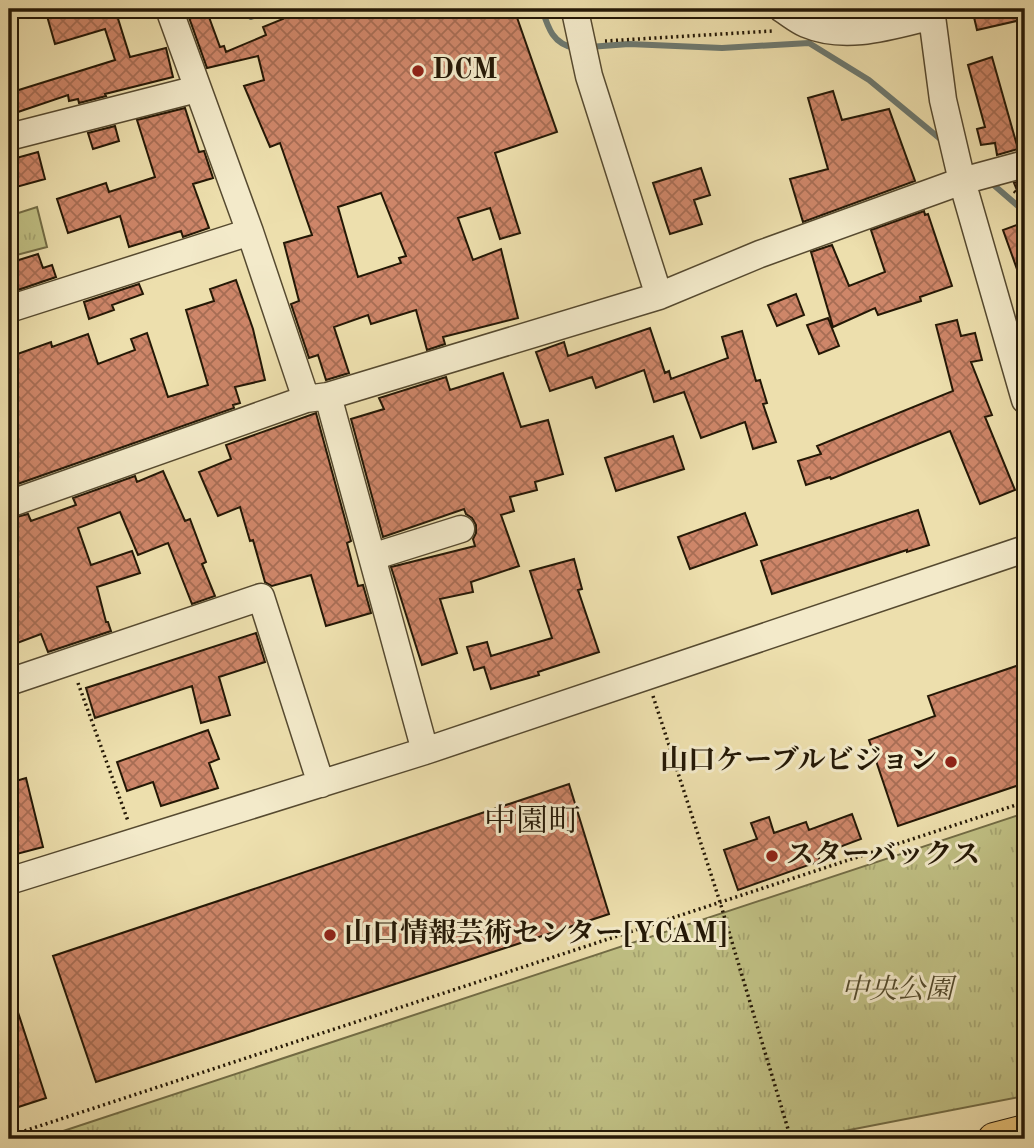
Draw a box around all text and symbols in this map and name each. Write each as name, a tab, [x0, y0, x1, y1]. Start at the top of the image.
place label: DCM	[432, 57, 497, 85]
marker: DCM	[410, 63, 426, 79]
place label: 山口ケーブルビジョン	[660, 745, 937, 776]
marker: 山口ケーブルビジョン	[943, 754, 959, 770]
district label: 中園町	[484, 804, 580, 839]
place label: スターバックス	[786, 840, 980, 870]
marker: スターバックス	[764, 848, 780, 864]
place label: 山口情報芸術センター[YCAM]	[344, 918, 728, 949]
marker: 山口情報芸術センター[YCAM]	[322, 927, 338, 943]
park label: 中央公園	[841, 974, 957, 1005]

